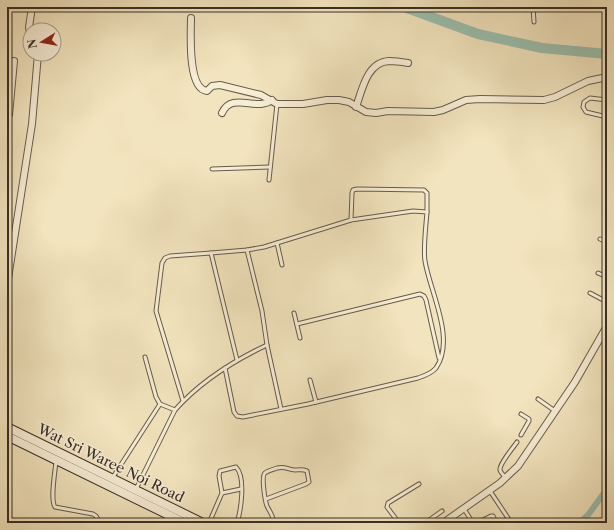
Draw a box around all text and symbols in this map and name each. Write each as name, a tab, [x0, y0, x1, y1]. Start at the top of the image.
north arrow	[22, 22, 62, 62]
text: N	[24, 37, 40, 50]
street label: Wat Sri Waree Noi Road	[34, 419, 188, 507]

